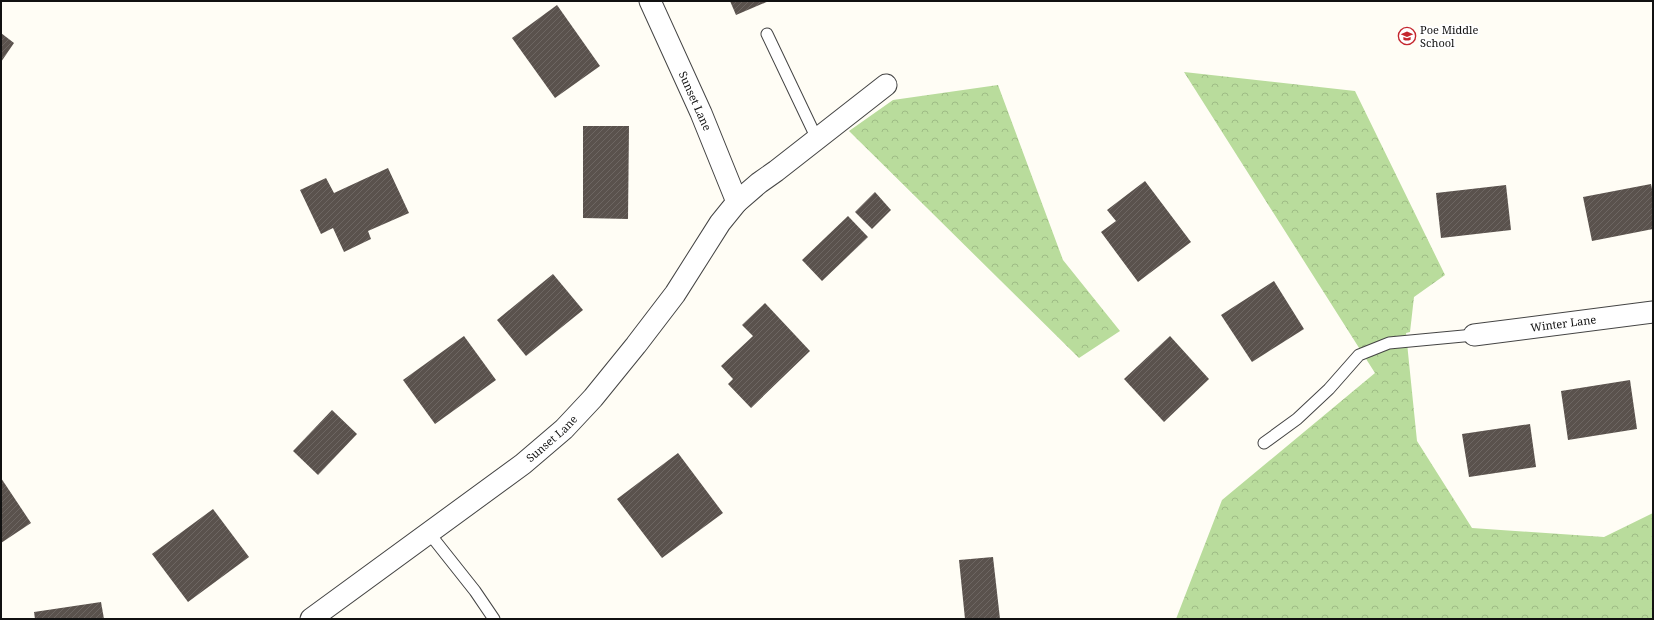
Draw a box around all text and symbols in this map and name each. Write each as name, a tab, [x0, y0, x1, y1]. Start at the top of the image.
place label: Poe Middle School	[1420, 22, 1478, 50]
school or university icon: Poe Middle School	[1397, 26, 1417, 46]
street label: Sunset Lane	[676, 69, 715, 133]
street label: Winter Lane	[1529, 311, 1597, 335]
street label: Sunset Lane	[523, 412, 580, 465]

